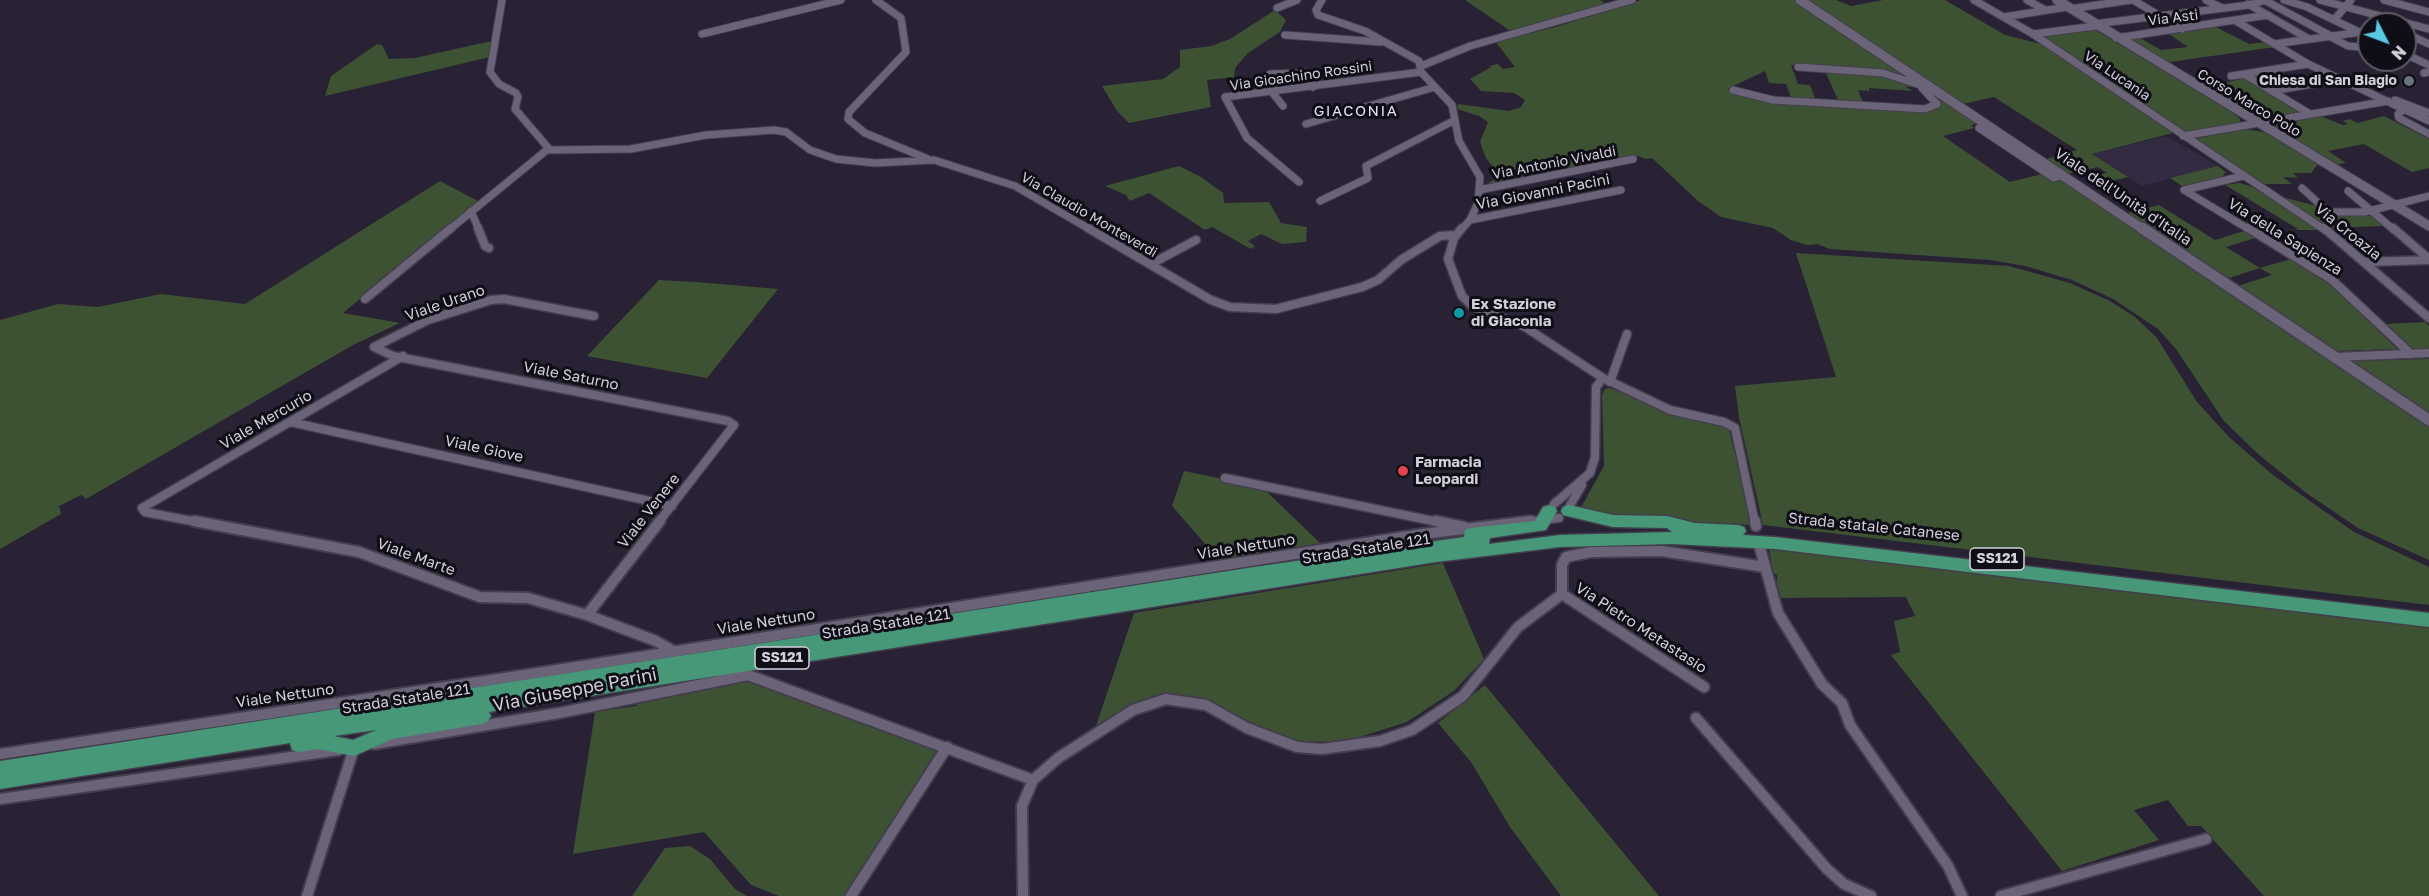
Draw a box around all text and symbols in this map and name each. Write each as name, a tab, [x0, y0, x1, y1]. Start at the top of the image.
street label: Via Asti	[2147, 7, 2199, 29]
north arrow	[2357, 12, 2417, 72]
text: N	[2387, 41, 2410, 64]
street label: Via Lucania	[2081, 48, 2153, 104]
street label: Via Gioachino Rossini	[1229, 58, 1373, 94]
street label: Corso Marco Polo	[2194, 65, 2304, 141]
place label: Chiesa di San Biagio	[2259, 73, 2397, 89]
marker: Chiesa di San Biagio	[2402, 74, 2416, 88]
district label: GIACONIA	[1314, 102, 1398, 120]
street label: Via Antonio Vivaldi	[1491, 143, 1617, 183]
street label: Viale dell'Unità d'Italia	[2051, 144, 2195, 250]
street label: Via Claudio Monteverdi	[1018, 169, 1160, 261]
street label: Via Giovanni Pacini	[1475, 170, 1611, 214]
street label: Via della Sapienza	[2225, 195, 2345, 279]
street label: Via Croazia	[2311, 200, 2385, 264]
street label: Viale Urano	[403, 281, 487, 325]
place label: Ex Stazione di Giaconia	[1471, 295, 1556, 330]
marker: Ex Stazione di Giaconia	[1452, 306, 1466, 320]
street label: Viale Saturno	[522, 358, 620, 394]
street label: Viale Mercurio	[217, 386, 315, 454]
street label: Viale Giove	[443, 432, 525, 466]
place label: Farmacia Leopardi	[1415, 453, 1481, 488]
marker: Farmacia Leopardi	[1396, 464, 1410, 478]
street label: Viale Venere	[614, 470, 684, 552]
street label: Strada statale Catanese	[1787, 509, 1961, 545]
street label: Viale Nettuno	[1196, 530, 1296, 564]
street label: Strada Statale 121	[1301, 530, 1431, 568]
street label: Viale Marte	[374, 535, 458, 579]
road number: SS121	[1970, 548, 2024, 570]
street label: Via Pietro Metastasio	[1572, 579, 1710, 677]
street label: Viale Nettuno	[716, 605, 816, 639]
street label: Strada Statale 121	[821, 605, 951, 643]
road number: SS121	[755, 647, 809, 669]
street label: Via Giuseppe Parini	[491, 664, 659, 716]
street label: Viale Nettuno	[235, 680, 335, 712]
street label: Strada Statale 121	[341, 680, 471, 718]

